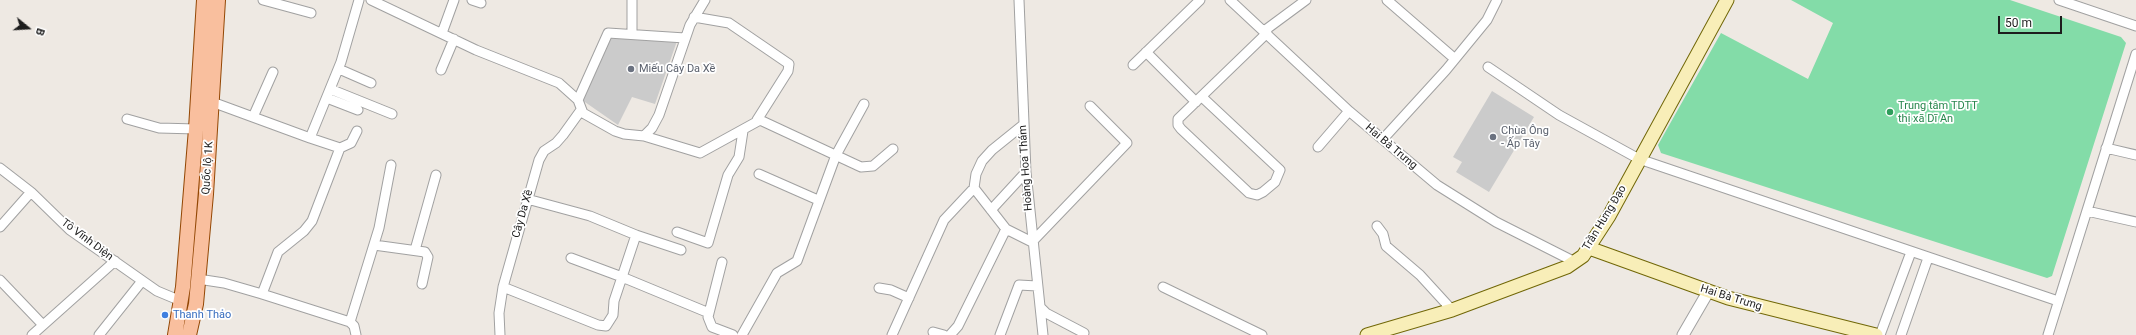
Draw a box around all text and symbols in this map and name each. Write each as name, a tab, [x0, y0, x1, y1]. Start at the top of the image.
north arrow	[8, 8, 48, 48]
scale bar	[2000, 8, 2064, 34]
text: 50 m	[2005, 16, 2032, 30]
text: B	[33, 27, 47, 37]
place label: Miếu Cây Da Xề	[639, 62, 715, 76]
marker: Miếu Cây Da Xề	[626, 64, 636, 74]
place label: Trung tâm TDTT thị xã Dĩ An	[1898, 99, 1978, 125]
marker: Trung tâm TDTT thị xã Dĩ An	[1885, 107, 1895, 117]
street label: Hai Bà Trưng	[1362, 121, 1420, 173]
place label: Chùa Ông - Ấp Tây	[1501, 124, 1549, 150]
street label: Hoàng Hoa Thám	[1016, 125, 1036, 211]
marker: Chùa Ông - Ấp Tây	[1488, 132, 1498, 142]
street label: Quốc lộ 1K	[200, 141, 216, 195]
street label: Trần Hưng Đạo	[1580, 183, 1630, 253]
street label: Cây Da Xề	[510, 188, 536, 240]
street label: Tô Vĩnh Diện	[59, 216, 115, 264]
street label: Hai Bà Trưng	[1699, 282, 1763, 314]
place label: Thanh Thảo	[173, 308, 231, 322]
marker: Thanh Thảo	[160, 310, 170, 320]

